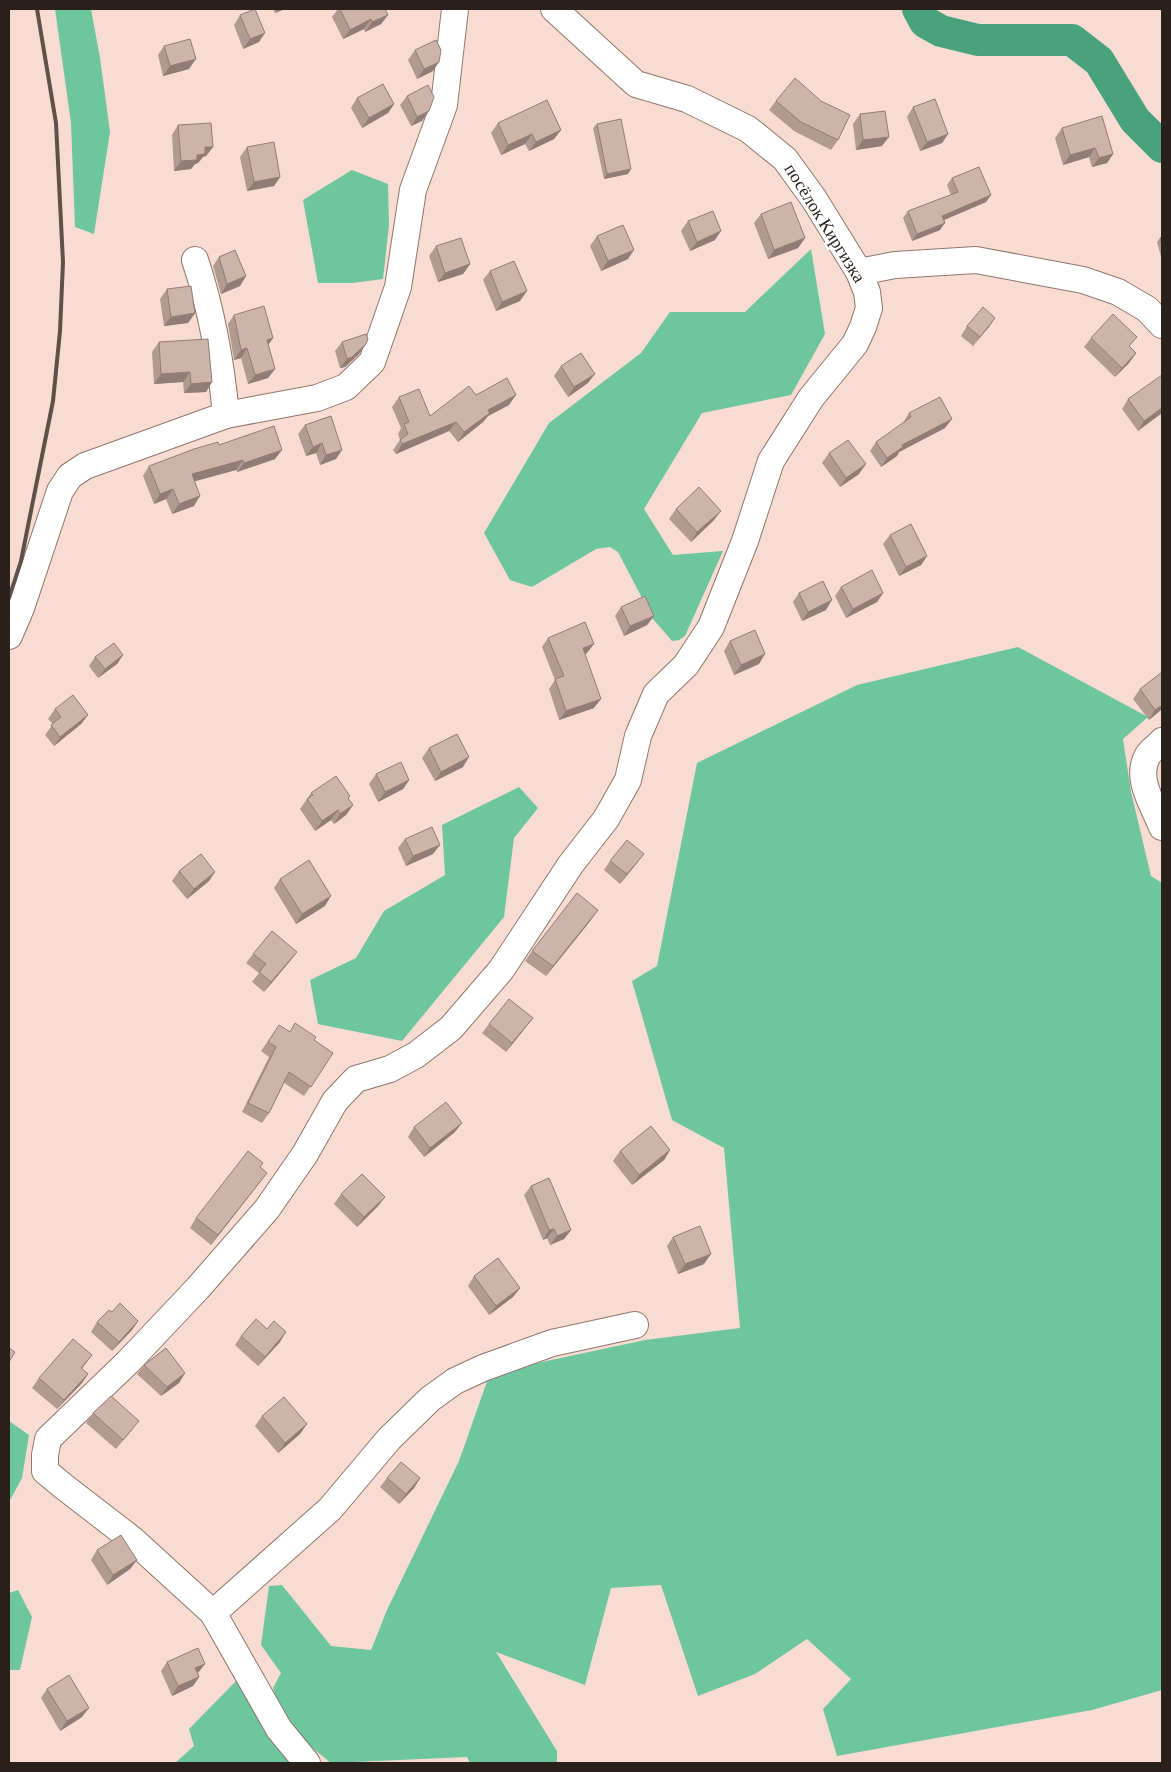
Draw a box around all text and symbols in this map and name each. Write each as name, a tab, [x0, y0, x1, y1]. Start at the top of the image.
street label: посёлок Киргизка	[780, 160, 870, 286]

